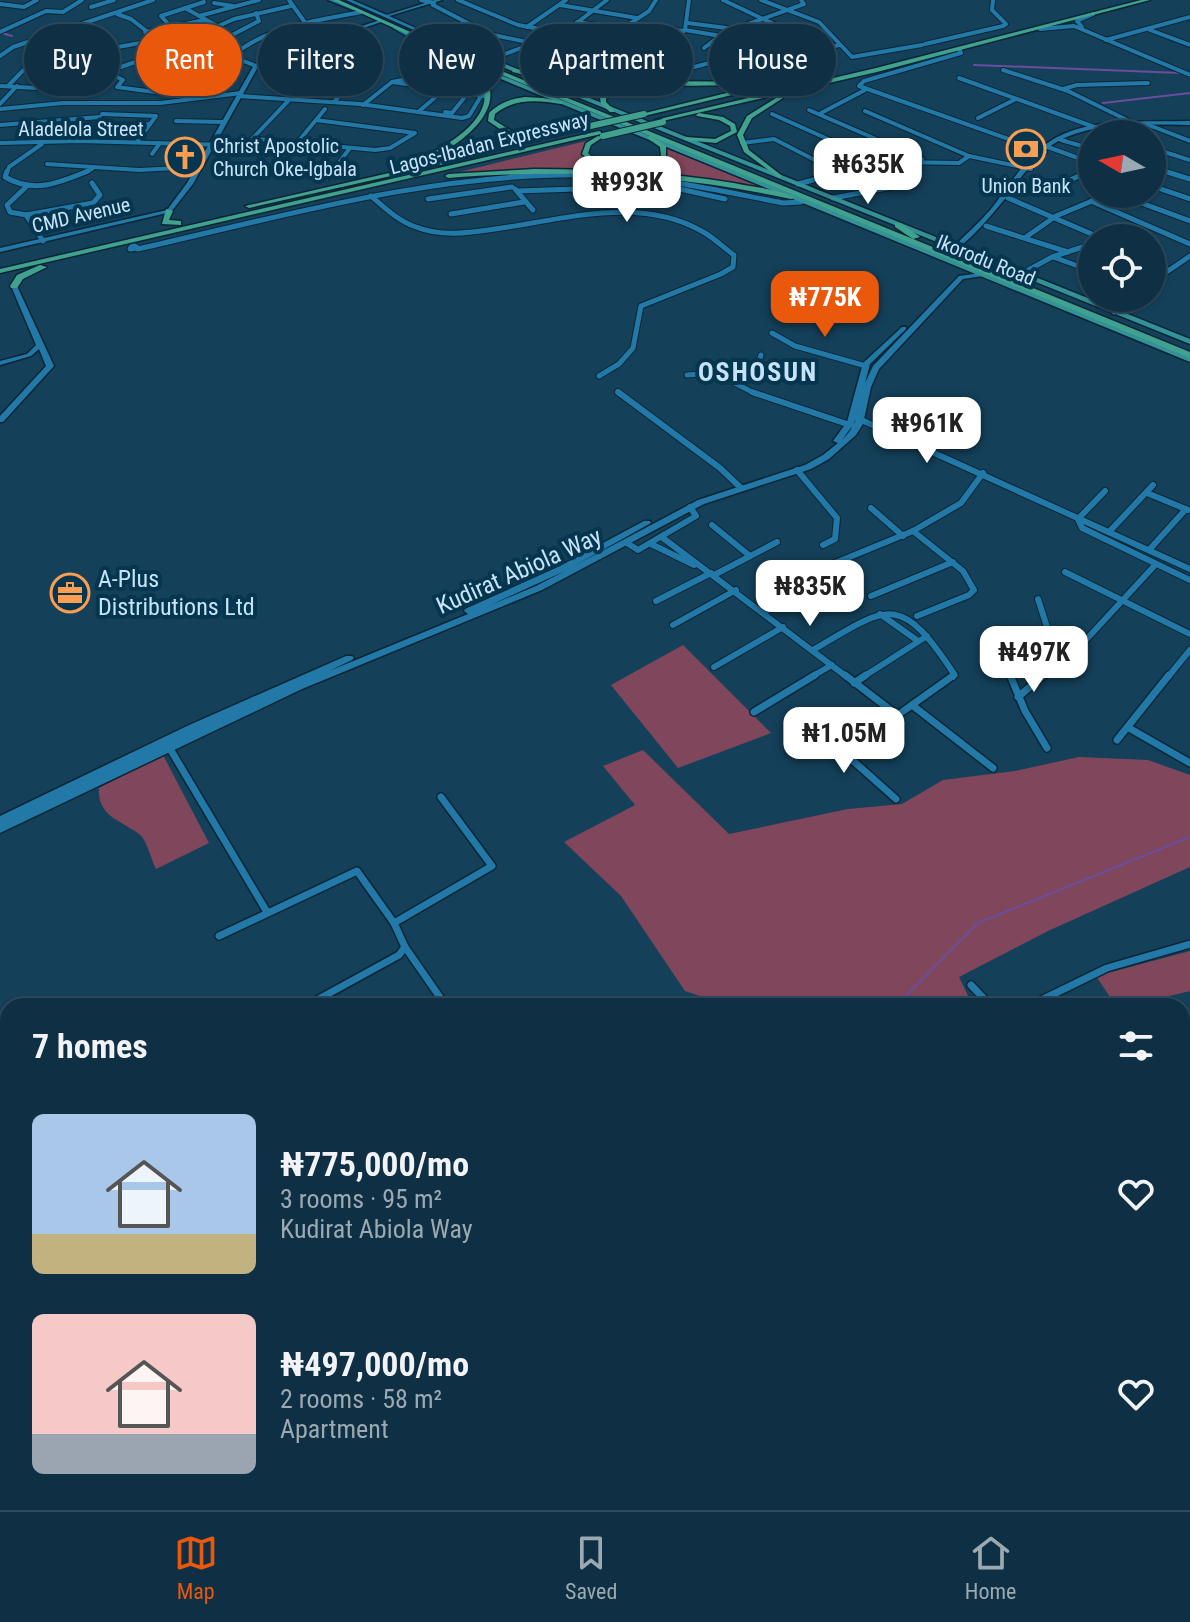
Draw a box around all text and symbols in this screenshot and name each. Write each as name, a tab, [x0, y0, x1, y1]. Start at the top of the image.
chip: Buy	[24, 24, 120, 96]
chip: Rent	[136, 24, 242, 96]
chip: Filters	[258, 24, 383, 96]
chip: New	[399, 24, 504, 96]
chip: Apartment	[520, 24, 693, 96]
chip: House	[709, 24, 836, 96]
street label: Lagos-Ibadan Expressway	[387, 107, 591, 179]
street label: Aladelola Street	[18, 117, 144, 141]
north arrow	[1078, 120, 1166, 208]
map controls	[1078, 120, 1166, 312]
bank icon: Union Bank	[1005, 128, 1047, 170]
place label: Christ Apostolic Church Oke-Igbala	[213, 134, 357, 181]
church icon: Christ Apostolic Church Oke-Igbala	[164, 136, 206, 178]
pin: ₦635K	[812, 138, 924, 206]
text: ₦635K	[832, 149, 904, 179]
pin: ₦993K	[571, 156, 683, 224]
text: ₦993K	[591, 167, 663, 197]
place label: Union Bank	[981, 174, 1071, 198]
street label: CMD Avenue	[30, 192, 132, 238]
button: locate	[1078, 224, 1166, 312]
street label: Ikorodu Road	[933, 229, 1039, 291]
pin: ₦775K	[769, 271, 881, 339]
text: ₦775K	[789, 282, 861, 312]
district label: OSHOSUN	[698, 357, 818, 387]
pin: ₦961K	[871, 397, 983, 465]
text: ₦961K	[891, 408, 963, 438]
street label: Kudirat Abiola Way	[432, 522, 606, 620]
pin: ₦835K	[754, 560, 866, 628]
place label: A-Plus Distributions Ltd	[98, 565, 255, 621]
text: ₦835K	[774, 571, 846, 601]
office icon: A-Plus Distributions Ltd	[49, 572, 91, 614]
pin: ₦497K	[978, 626, 1090, 694]
text: ₦497K	[998, 637, 1070, 667]
pin: ₦1.05M	[779, 707, 909, 775]
text: ₦1.05M	[801, 718, 887, 748]
icon: filters	[1114, 1024, 1158, 1068]
text: 7 homes	[32, 1026, 148, 1066]
text: ₦775,000/mo	[280, 1144, 469, 1184]
icon: home	[96, 1146, 192, 1242]
icon: heart	[1114, 1172, 1158, 1216]
text: 3 rooms · 95 m²	[280, 1184, 442, 1214]
text: Kudirat Abiola Way	[280, 1214, 473, 1244]
text: ₦497,000/mo	[280, 1344, 469, 1384]
icon: home	[96, 1346, 192, 1442]
icon: heart	[1114, 1372, 1158, 1416]
text: 2 rooms · 58 m²	[280, 1384, 442, 1414]
text: Apartment	[280, 1414, 389, 1444]
tab: Map	[174, 1531, 218, 1604]
tab: Saved	[565, 1531, 617, 1604]
tab: Home	[965, 1531, 1016, 1604]

